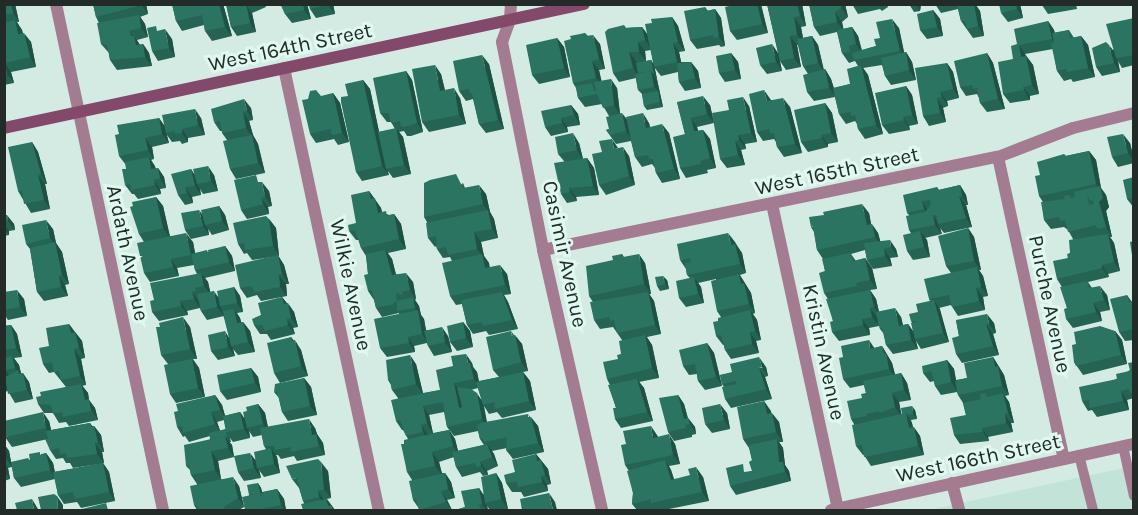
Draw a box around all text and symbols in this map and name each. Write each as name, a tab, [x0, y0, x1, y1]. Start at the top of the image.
street label: West 164th Street	[206, 17, 374, 77]
street label: West 165th Street	[753, 141, 921, 201]
street label: Casimir Avenue	[537, 178, 593, 330]
street label: Ardath Avenue	[101, 183, 155, 323]
street label: Wilkie Avenue	[325, 217, 377, 353]
street label: Purche Avenue	[1023, 233, 1077, 375]
street label: Kristin Avenue	[797, 282, 851, 422]
street label: West 166th Street	[894, 428, 1062, 488]

